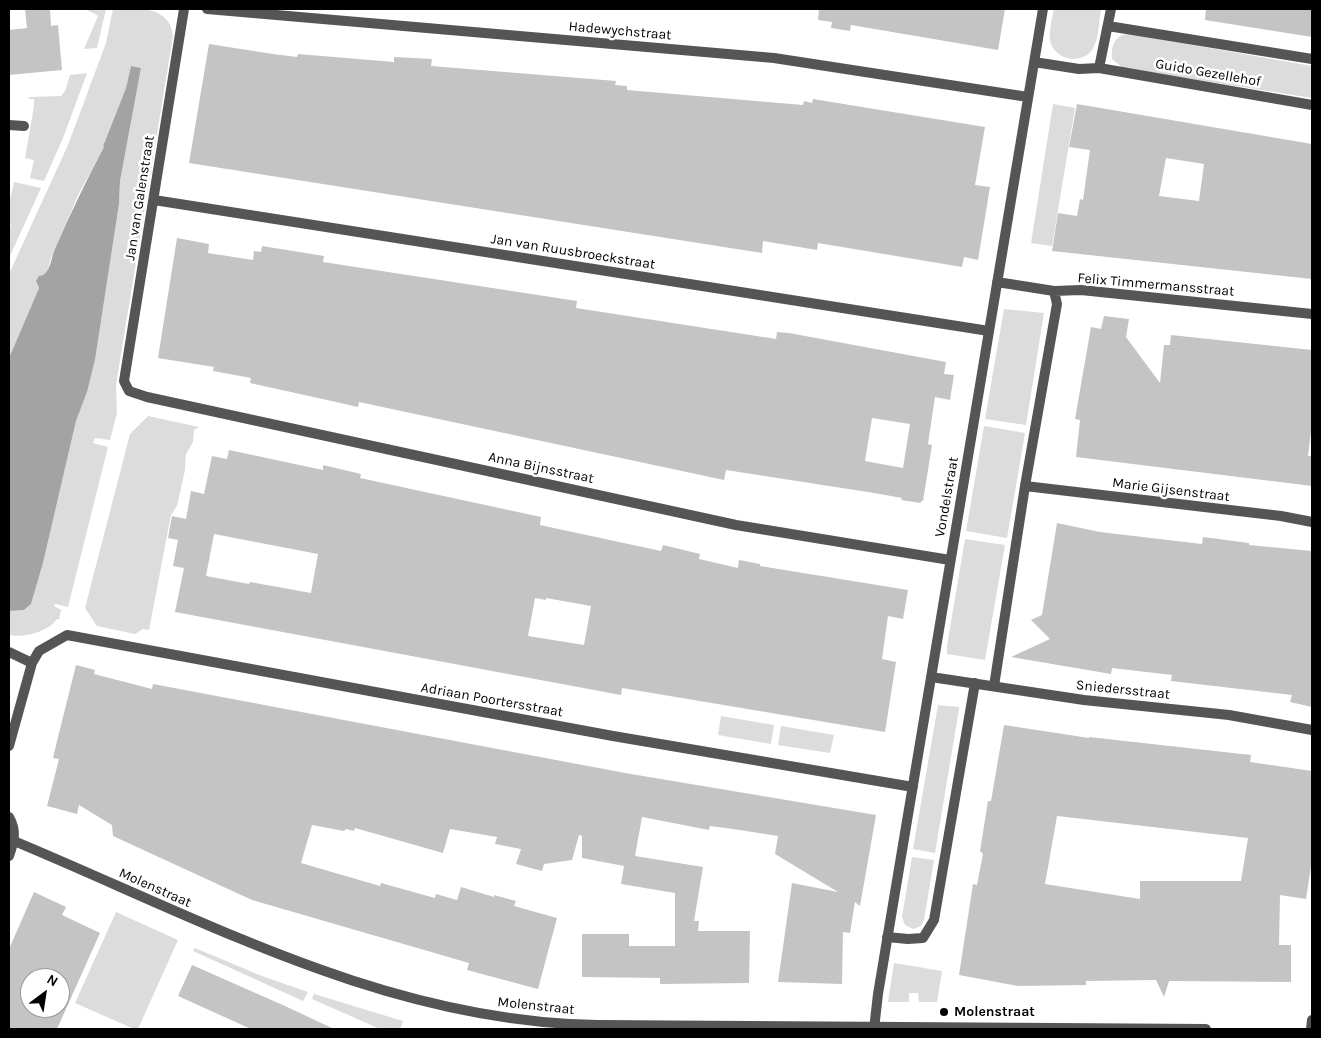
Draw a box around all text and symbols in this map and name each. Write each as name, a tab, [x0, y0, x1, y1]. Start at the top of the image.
street label: Hadewychstraat	[568, 18, 672, 44]
street label: Guido Gezellehof	[1154, 55, 1262, 91]
street label: Jan van Galenstraat	[122, 134, 158, 262]
street label: Jan van Ruusbroeckstraat	[490, 231, 656, 273]
street label: Felix Timmermansstraat	[1077, 270, 1235, 300]
street label: Anna Bijnsstraat	[487, 449, 595, 487]
street label: Vondelstraat	[932, 456, 962, 538]
street label: Marie Gijsenstraat	[1111, 474, 1231, 506]
street label: Sniedersstraat	[1075, 677, 1171, 703]
street label: Adriaan Poortersstraat	[420, 679, 564, 721]
street label: Molenstraat	[116, 865, 194, 911]
north arrow	[20, 968, 70, 1018]
text: N	[44, 971, 61, 990]
street label: Molenstraat	[497, 994, 575, 1018]
place label: Molenstraat	[954, 1004, 1035, 1020]
marker: Molenstraat	[938, 1006, 950, 1018]

